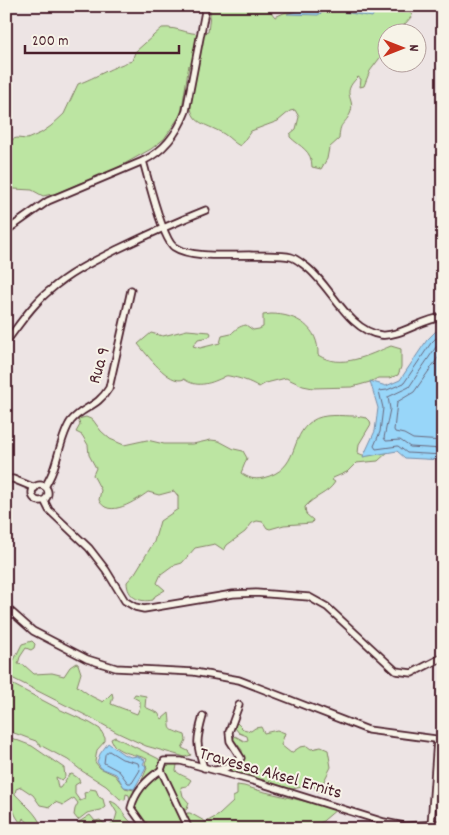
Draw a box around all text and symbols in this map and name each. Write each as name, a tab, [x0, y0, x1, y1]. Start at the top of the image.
scale bar	[25, 22, 179, 54]
north arrow	[376, 22, 426, 72]
text: 200 m	[32, 31, 69, 53]
text: N	[403, 45, 423, 52]
street label: Rua 9	[83, 344, 118, 387]
street label: Travessa Aksel Ernits	[196, 742, 345, 807]

